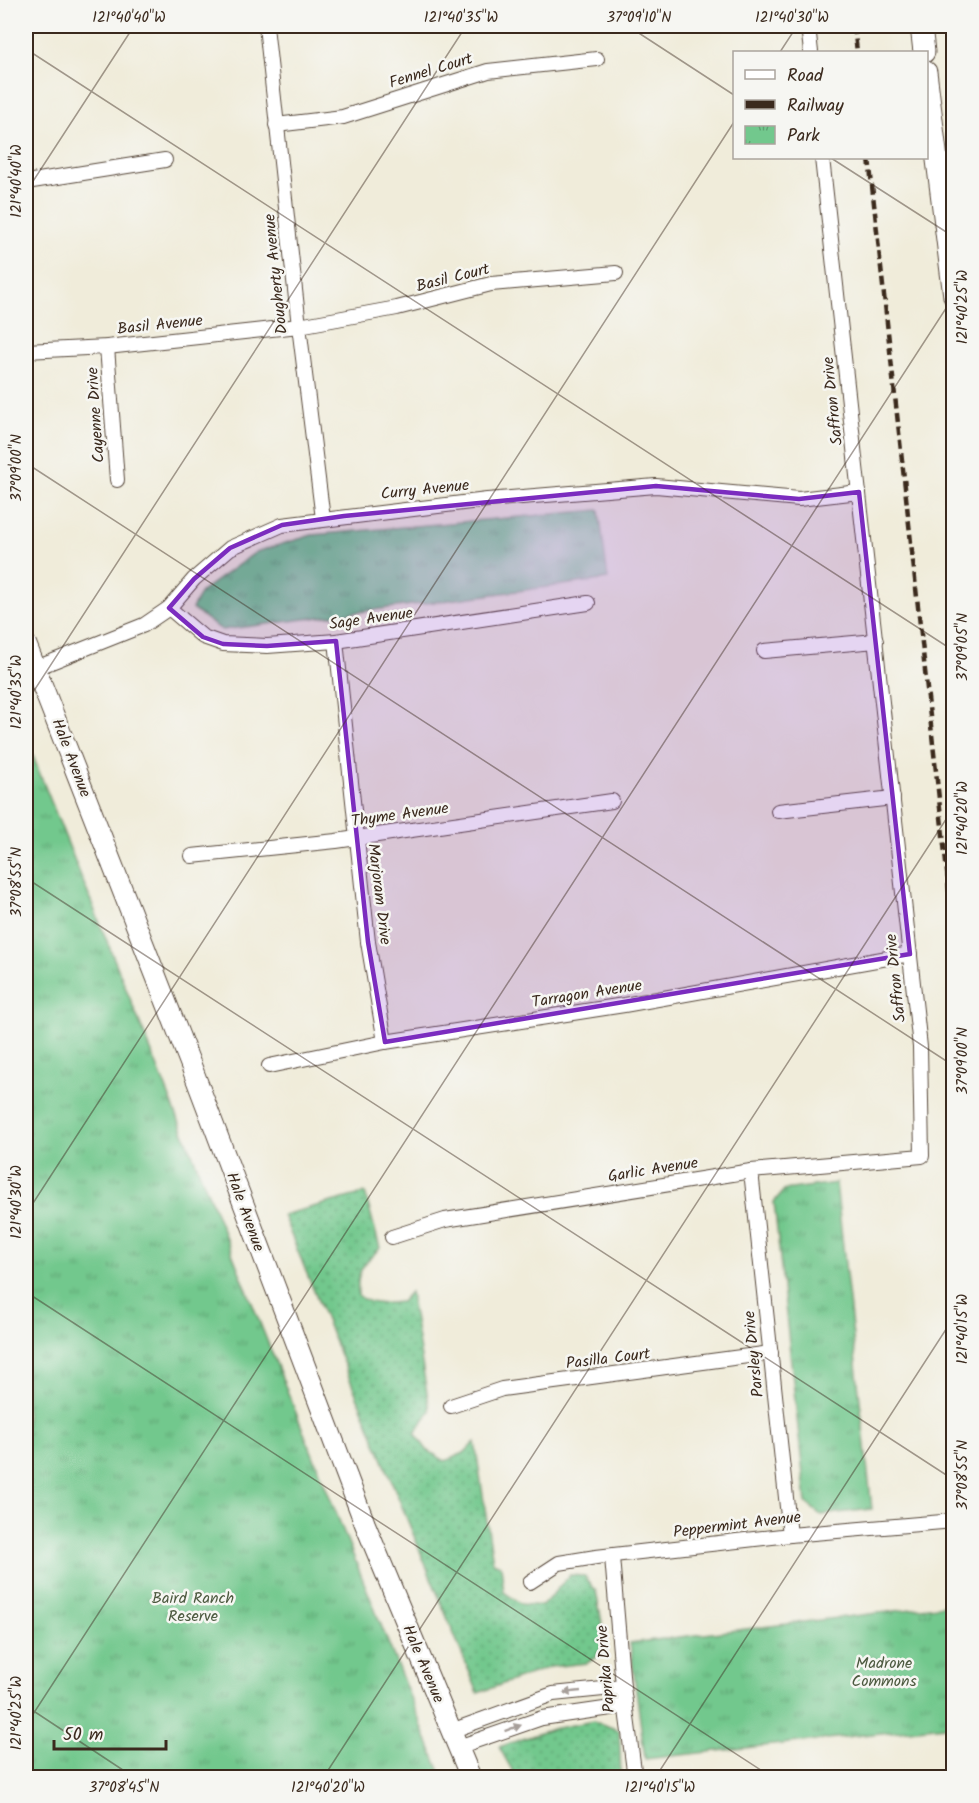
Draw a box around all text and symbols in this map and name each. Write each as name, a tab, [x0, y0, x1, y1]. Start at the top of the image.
text: 121°40'40"W	[92, 6, 166, 30]
text: 121°40'35"W	[424, 6, 499, 30]
text: 37°09'10"N	[607, 6, 671, 30]
text: 121°40'30"W	[755, 6, 829, 30]
street label: Fennel Court	[386, 46, 477, 96]
legend	[733, 51, 928, 159]
text: Road	[787, 62, 824, 91]
text: Railway	[787, 92, 844, 121]
text: Park	[787, 122, 820, 151]
text: 121°40'40"W	[5, 144, 29, 218]
street label: Dougherty Avenue	[257, 212, 295, 336]
street label: Basil Court	[414, 257, 493, 299]
text: 121°40'25"W	[951, 269, 975, 344]
street label: Basil Avenue	[116, 308, 204, 342]
street label: Saffron Drive	[816, 355, 850, 447]
street label: Cayenne Drive	[80, 366, 112, 464]
text: 37°09'00"N	[5, 434, 29, 502]
street label: Curry Avenue	[379, 473, 471, 507]
street label: Sage Avenue	[328, 601, 414, 637]
text: 37°09'05"N	[951, 613, 975, 681]
text: 121°40'35"W	[5, 654, 29, 729]
street label: Hale Avenue	[44, 715, 98, 801]
text: 121°40'20"W	[951, 781, 975, 855]
street label: Thyme Avenue	[350, 796, 450, 834]
street label: Marjoram Drive	[360, 842, 398, 946]
text: 37°08'55"N	[5, 847, 29, 917]
street label: Saffron Drive	[879, 932, 913, 1024]
street label: Tarragon Avenue	[530, 973, 644, 1015]
text: 37°09'00"N	[951, 1027, 975, 1095]
street label: Garlic Avenue	[606, 1151, 700, 1189]
text: 121°40'30"W	[5, 1165, 29, 1239]
street label: Hale Avenue	[219, 1169, 271, 1255]
text: 121°40'15"W	[951, 1293, 975, 1364]
street label: Parsley Drive	[737, 1310, 771, 1398]
street label: Pasilla Court	[564, 1341, 652, 1377]
text: 37°08'55"N	[951, 1440, 975, 1510]
street label: Peppermint Avenue	[672, 1505, 802, 1545]
park label: Baird Ranch Reserve	[152, 1586, 234, 1629]
street label: Hale Avenue	[395, 1621, 451, 1707]
street label: Paprika Drive	[590, 1624, 622, 1714]
park label: Madrone Commons	[852, 1651, 917, 1694]
text: 121°40'25"W	[5, 1675, 29, 1750]
one-way arrow	[562, 1688, 581, 1697]
scale bar	[54, 1713, 166, 1751]
text: 50 m	[63, 1721, 103, 1750]
one-way arrow	[504, 1722, 522, 1732]
text: 37°08'45"N	[89, 1776, 159, 1800]
text: 121°40'20"W	[291, 1776, 365, 1800]
text: 121°40'15"W	[625, 1776, 696, 1800]

